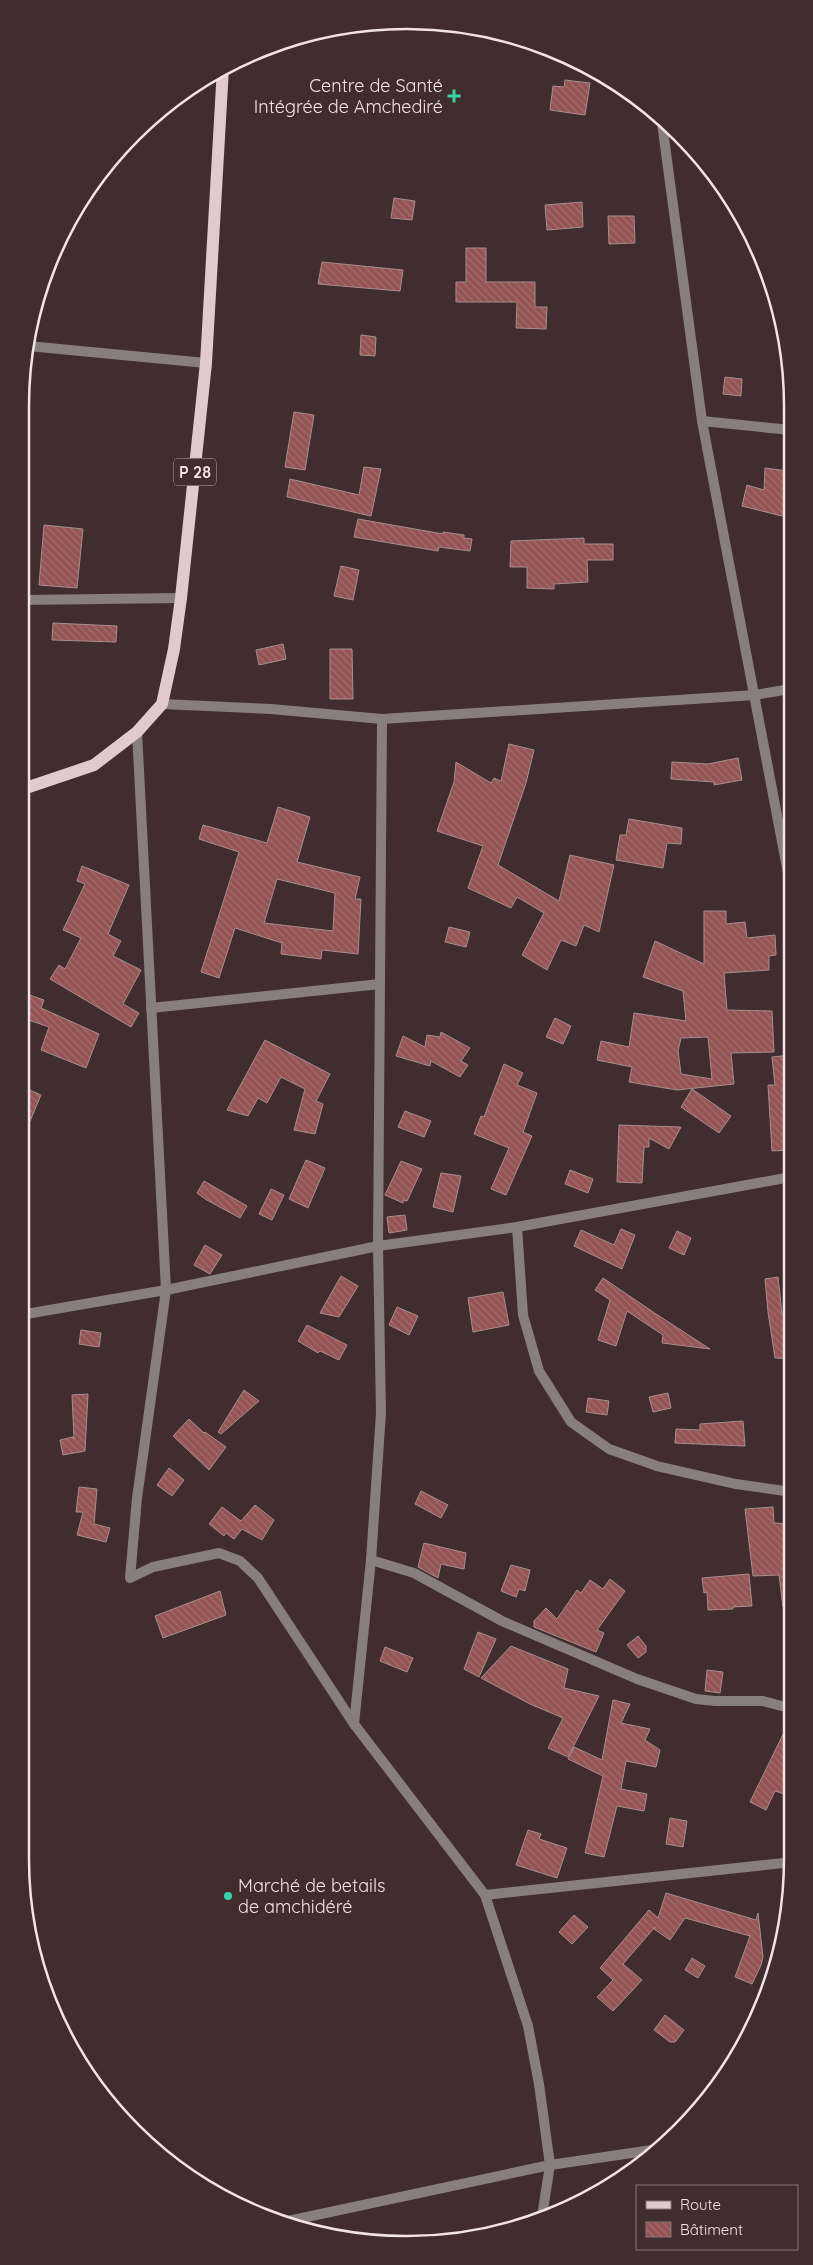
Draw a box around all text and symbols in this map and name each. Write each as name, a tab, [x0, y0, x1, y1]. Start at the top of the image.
place label: Centre de Santé Intégrée de Amchediré	[254, 74, 443, 118]
marker: Centre de Santé Intégrée de Amchediré	[447, 89, 461, 103]
road number: P 28	[174, 458, 216, 486]
place label: Marché de betails de amchidéré	[238, 1874, 385, 1918]
marker: Marché de betails de amchidéré	[222, 1890, 234, 1902]
legend	[636, 2185, 798, 2250]
text: Route	[680, 2195, 721, 2214]
text: Bâtiment	[680, 2220, 743, 2239]

